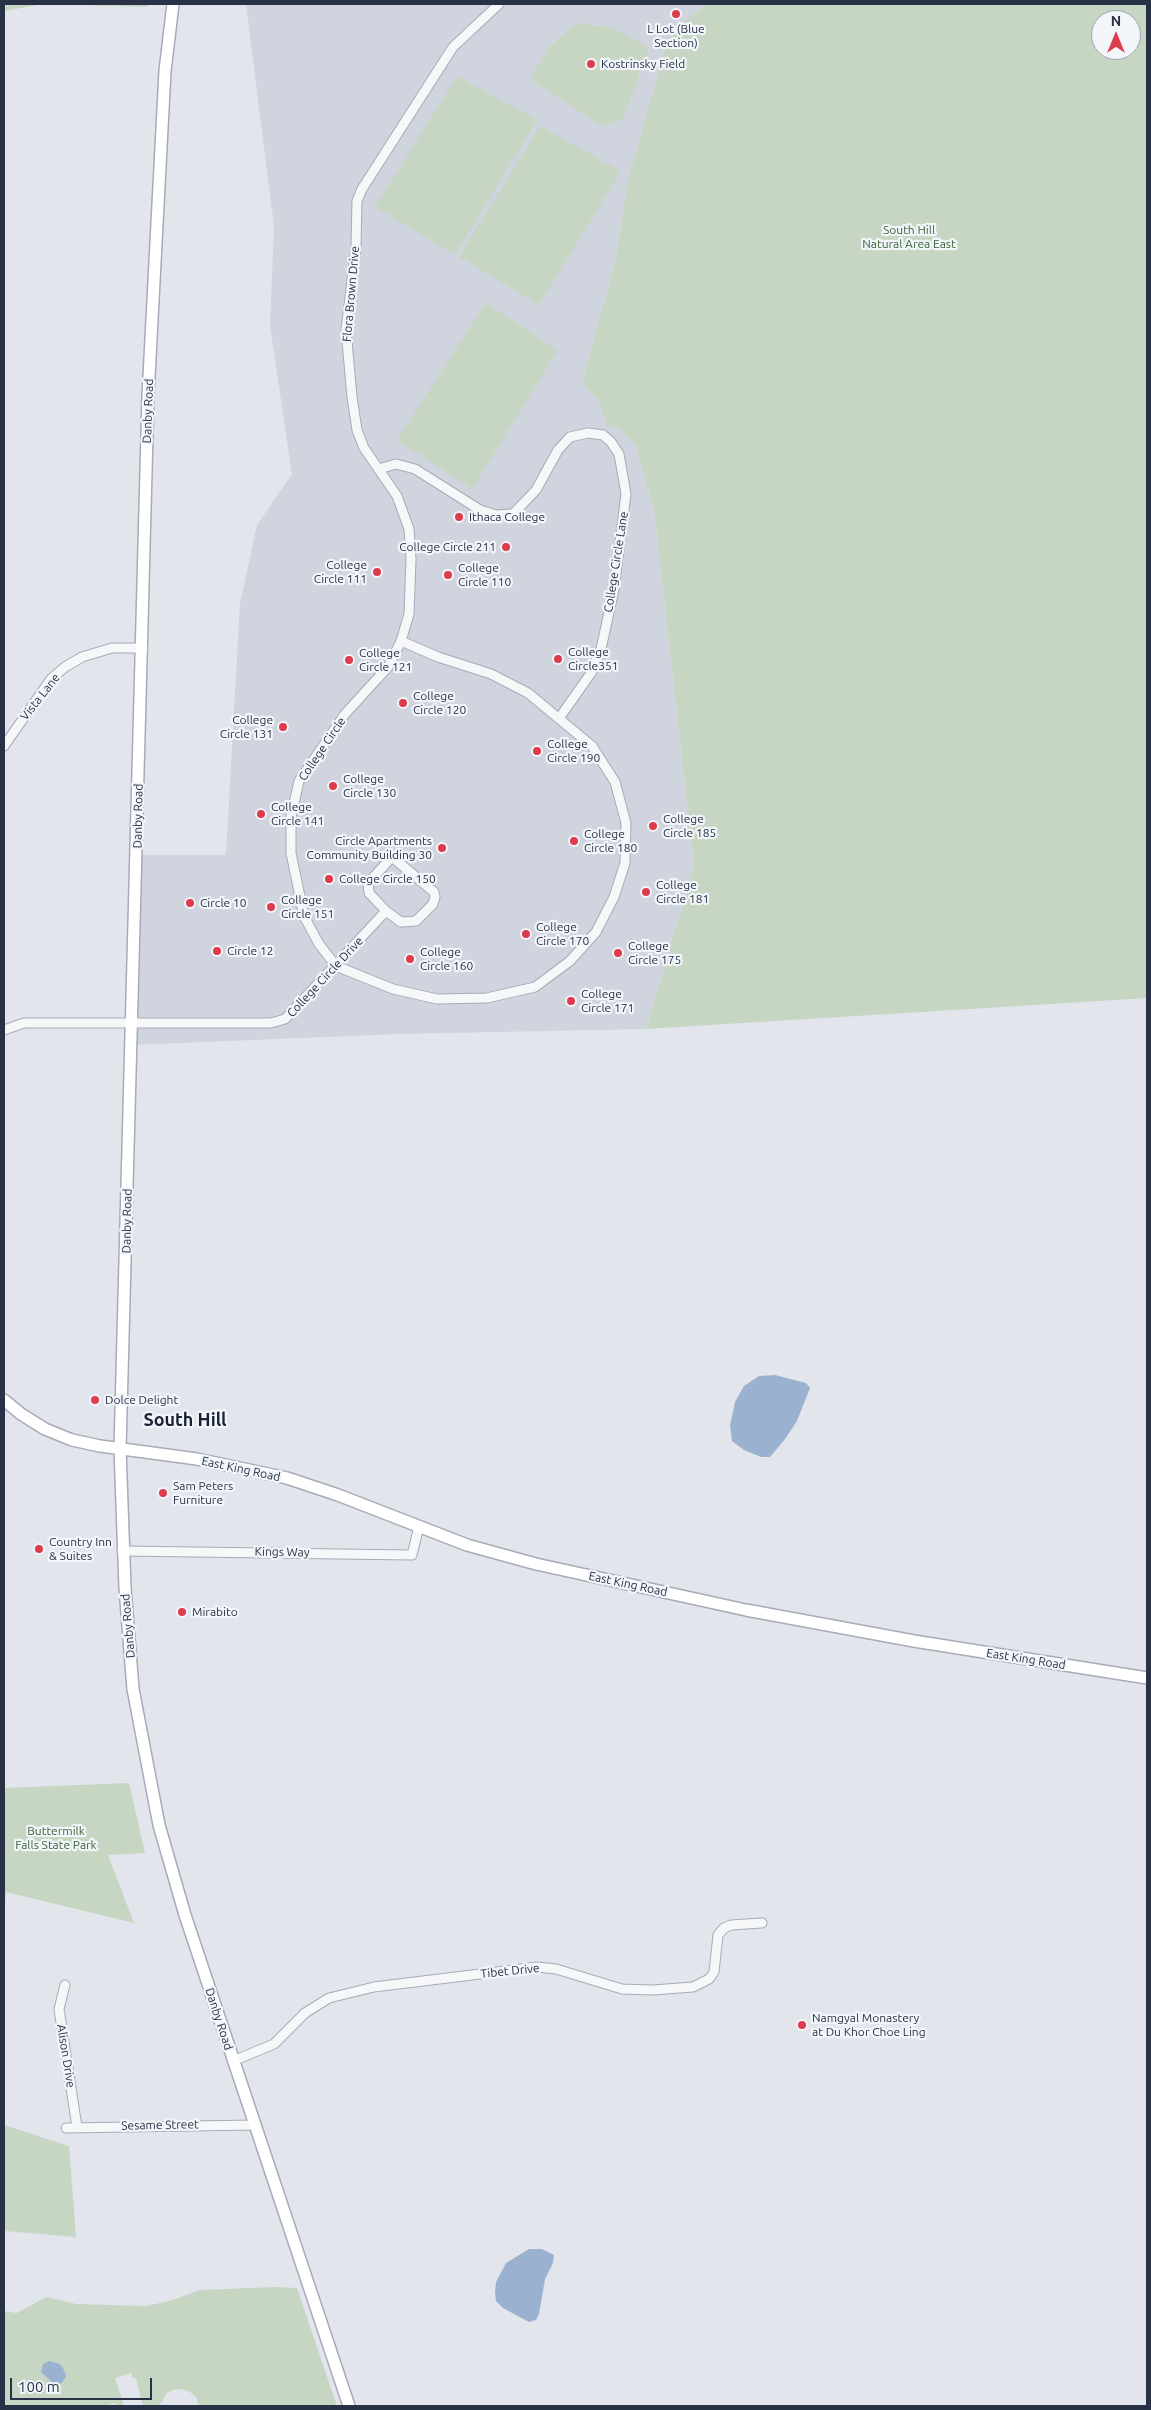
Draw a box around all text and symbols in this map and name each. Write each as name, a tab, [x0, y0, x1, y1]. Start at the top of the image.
marker: L Lot (Blue Section)	[670, 8, 682, 20]
north arrow	[1091, 10, 1141, 60]
text: N	[1111, 13, 1121, 29]
place label: L Lot (Blue Section)	[647, 22, 705, 50]
place label: Kostrinsky Field	[601, 57, 685, 71]
marker: Kostrinsky Field	[585, 58, 597, 70]
park label: South Hill Natural Area East	[862, 223, 956, 251]
street label: Flora Brown Drive	[340, 245, 362, 343]
street label: Danby Road	[140, 378, 156, 444]
place label: Ithaca College	[469, 510, 545, 524]
street label: College Circle Lane	[601, 510, 631, 614]
marker: Ithaca College	[453, 511, 465, 523]
place label: College Circle 211	[399, 540, 496, 554]
marker: College Circle 211	[500, 541, 512, 553]
place label: College Circle 111	[314, 558, 367, 586]
place label: College Circle 110	[458, 561, 511, 589]
marker: College Circle 111	[371, 566, 383, 578]
marker: College Circle 110	[442, 569, 454, 581]
place label: College Circle351	[568, 645, 618, 673]
place label: College Circle 121	[359, 646, 412, 674]
marker: College Circle351	[552, 653, 564, 665]
marker: College Circle 121	[343, 654, 355, 666]
street label: Vista Lane	[17, 671, 63, 723]
place label: College Circle 120	[413, 689, 466, 717]
marker: College Circle 120	[397, 697, 409, 709]
place label: College Circle 131	[220, 713, 273, 741]
street label: College Circle	[295, 714, 349, 784]
marker: College Circle 131	[277, 721, 289, 733]
place label: College Circle 190	[547, 737, 600, 765]
marker: College Circle 190	[531, 745, 543, 757]
place label: College Circle 130	[343, 772, 396, 800]
marker: College Circle 130	[327, 780, 339, 792]
street label: Danby Road	[130, 784, 146, 848]
place label: College Circle 141	[271, 800, 324, 828]
marker: College Circle 141	[255, 808, 267, 820]
place label: College Circle 185	[663, 812, 716, 840]
marker: College Circle 185	[647, 820, 659, 832]
place label: College Circle 180	[584, 827, 637, 855]
place label: Circle Apartments Community Building 30	[307, 834, 432, 862]
marker: College Circle 180	[568, 835, 580, 847]
marker: Circle Apartments Community Building 30	[436, 842, 448, 854]
place label: College Circle 150	[339, 872, 436, 886]
marker: College Circle 150	[323, 873, 335, 885]
place label: College Circle 181	[656, 878, 709, 906]
marker: College Circle 181	[640, 886, 652, 898]
place label: College Circle 151	[281, 893, 334, 921]
place label: Circle 10	[200, 896, 246, 910]
marker: Circle 10	[184, 897, 196, 909]
marker: College Circle 151	[265, 901, 277, 913]
place label: College Circle 170	[536, 920, 589, 948]
marker: College Circle 170	[520, 928, 532, 940]
street label: College Circle Drive	[284, 934, 366, 1020]
place label: College Circle 175	[628, 939, 681, 967]
place label: Circle 12	[227, 944, 273, 958]
marker: Circle 12	[211, 945, 223, 957]
place label: College Circle 160	[420, 945, 473, 973]
marker: College Circle 175	[612, 947, 624, 959]
marker: College Circle 160	[404, 953, 416, 965]
place label: College Circle 171	[581, 987, 634, 1015]
marker: College Circle 171	[565, 995, 577, 1007]
street label: Danby Road	[119, 1189, 135, 1253]
place label: Dolce Delight	[105, 1393, 178, 1407]
marker: Dolce Delight	[89, 1394, 101, 1406]
district label: South Hill	[143, 1409, 227, 1431]
street label: East King Road	[200, 1454, 282, 1484]
place label: Sam Peters Furniture	[173, 1479, 233, 1507]
marker: Sam Peters Furniture	[157, 1487, 169, 1499]
place label: Country Inn & Suites	[49, 1535, 112, 1563]
marker: Country Inn & Suites	[33, 1543, 45, 1555]
street label: Kings Way	[254, 1544, 310, 1560]
street label: East King Road	[587, 1569, 669, 1599]
street label: Danby Road	[118, 1593, 138, 1659]
place label: Mirabito	[192, 1605, 238, 1619]
marker: Mirabito	[176, 1606, 188, 1618]
street label: East King Road	[985, 1646, 1067, 1672]
park label: Buttermilk Falls State Park	[15, 1824, 97, 1852]
street label: Tibet Drive	[480, 1961, 540, 1981]
street label: Danby Road	[202, 1986, 236, 2052]
place label: Namgyal Monastery at Du Khor Choe Ling	[812, 2011, 926, 2039]
marker: Namgyal Monastery at Du Khor Choe Ling	[796, 2019, 808, 2031]
street label: Alison Drive	[54, 2023, 78, 2089]
street label: Sesame Street	[121, 2117, 199, 2133]
scale bar	[12, 2368, 155, 2400]
text: 100 m	[18, 2378, 60, 2395]

